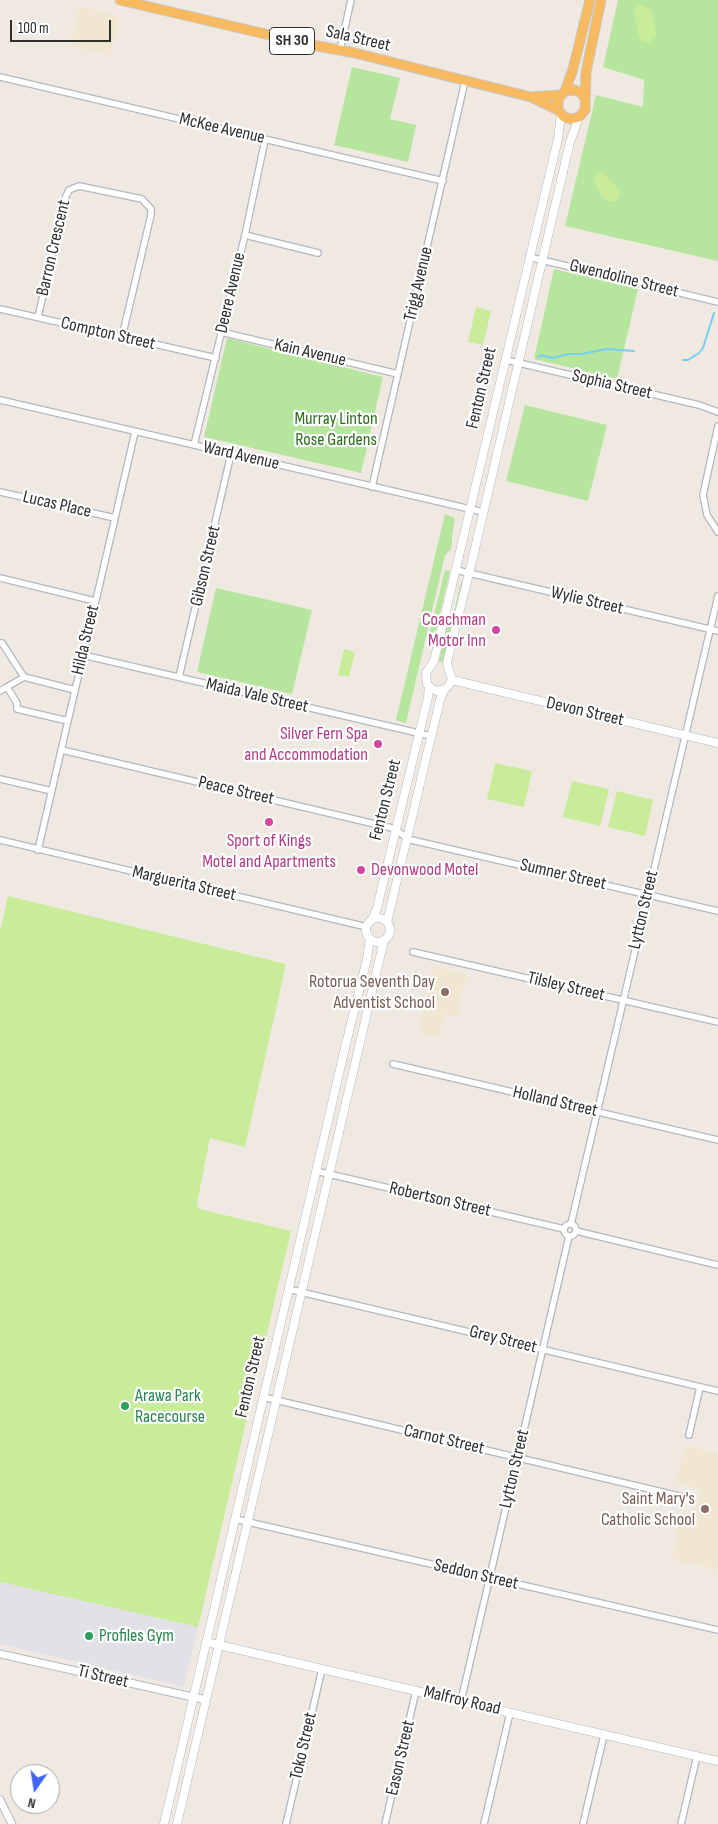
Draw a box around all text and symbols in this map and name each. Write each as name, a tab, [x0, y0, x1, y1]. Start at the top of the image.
scale bar	[12, 10, 114, 42]
text: 100 m	[18, 19, 49, 38]
street label: Sala Street	[324, 21, 392, 57]
road number: SH 30	[270, 27, 314, 54]
street label: McKee Avenue	[177, 109, 267, 149]
street label: Barron Crescent	[32, 198, 76, 298]
street label: Trigg Avenue	[400, 245, 438, 323]
street label: Deere Avenue	[211, 250, 251, 336]
street label: Gwendoline Street	[567, 255, 681, 303]
street label: Compton Street	[59, 313, 157, 355]
street label: Kain Avenue	[272, 334, 348, 372]
street label: Fenton Street	[462, 345, 502, 431]
street label: Sophia Street	[570, 365, 654, 405]
park label: Murray Linton Rose Gardens	[294, 408, 378, 450]
street label: Ward Avenue	[201, 437, 281, 475]
street label: Lucas Place	[21, 487, 93, 523]
street label: Gibson Street	[186, 523, 226, 609]
street label: Wylie Street	[549, 582, 625, 620]
street label: Hilda Street	[67, 603, 105, 677]
place label: Coachman Motor Inn	[422, 609, 486, 652]
marker: Coachman Motor Inn	[490, 624, 502, 636]
street label: Maida Vale Street	[204, 674, 310, 718]
street label: Devon Street	[544, 693, 626, 731]
place label: Silver Fern Spa and Accommodation	[244, 723, 368, 766]
marker: Silver Fern Spa and Accommodation	[372, 738, 384, 750]
street label: Fenton Street	[365, 757, 407, 843]
street label: Peace Street	[196, 772, 276, 810]
marker: Sport of Kings Motel and Apartments	[263, 816, 275, 828]
place label: Sport of Kings Motel and Apartments	[202, 830, 336, 872]
street label: Sumner Street	[518, 855, 608, 895]
place label: Devonwood Motel	[371, 859, 478, 881]
street label: Marguerita Street	[130, 862, 238, 906]
marker: Devonwood Motel	[355, 864, 367, 876]
street label: Lytton Street	[624, 869, 664, 951]
street label: Tilsley Street	[525, 968, 607, 1006]
place label: Rotorua Seventh Day Adventist School	[309, 971, 435, 1014]
marker: Rotorua Seventh Day Adventist School	[439, 986, 451, 998]
street label: Holland Street	[511, 1082, 599, 1122]
street label: Robertson Street	[387, 1178, 493, 1222]
street label: Grey Street	[467, 1321, 539, 1359]
street label: Fenton Street	[231, 1334, 271, 1420]
place label: Arawa Park Racecourse	[135, 1385, 205, 1428]
marker: Arawa Park Racecourse	[119, 1400, 131, 1412]
street label: Carnot Street	[402, 1420, 486, 1460]
street label: Lytton Street	[495, 1428, 535, 1510]
place label: Saint Mary's Catholic School	[601, 1488, 695, 1530]
marker: Saint Mary's Catholic School	[699, 1503, 711, 1515]
street label: Seddon Street	[432, 1555, 520, 1595]
place label: Profiles Gym	[99, 1625, 174, 1647]
marker: Profiles Gym	[83, 1630, 95, 1642]
street label: Ti Street	[75, 1661, 131, 1693]
street label: Malfroy Road	[421, 1682, 503, 1720]
street label: Toko Street	[286, 1710, 322, 1782]
street label: Eason Street	[382, 1718, 420, 1798]
north arrow	[10, 1764, 60, 1814]
text: N	[26, 1794, 37, 1812]

